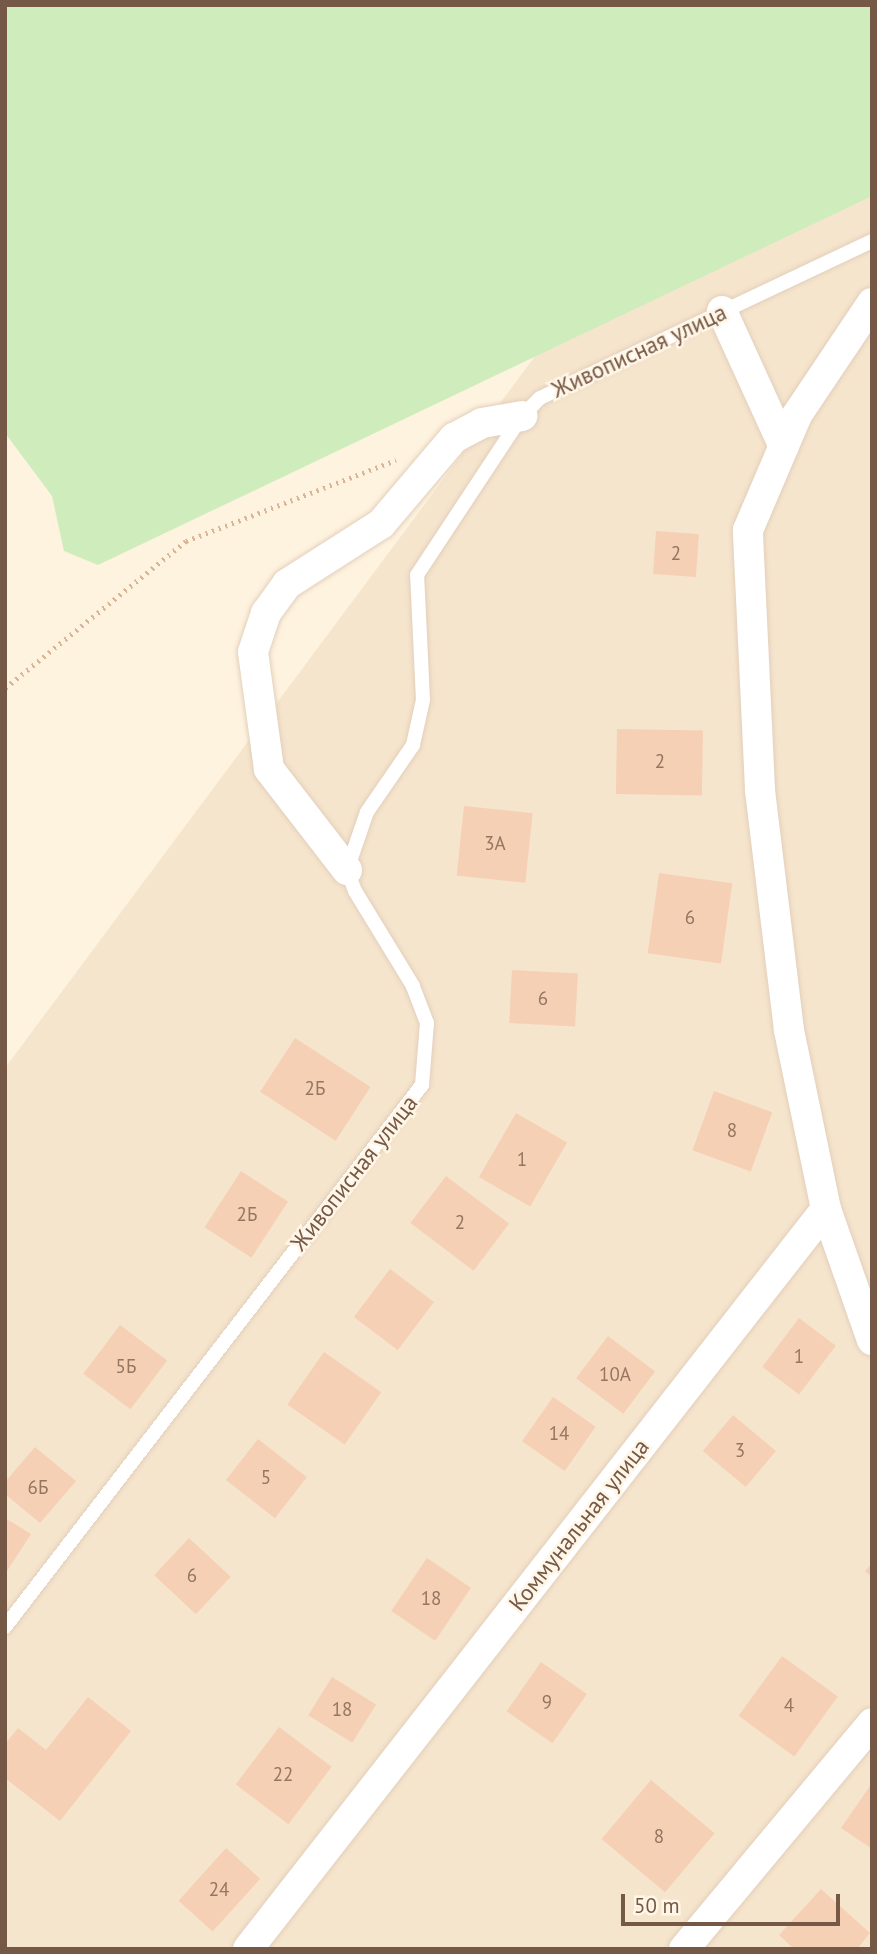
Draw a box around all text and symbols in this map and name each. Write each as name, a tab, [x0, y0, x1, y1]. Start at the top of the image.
street label: Живописная улица	[547, 298, 731, 404]
house number: 2	[671, 543, 681, 565]
house number: 2	[655, 751, 665, 773]
house number: 3А	[484, 833, 506, 855]
house number: 6	[685, 907, 695, 929]
house number: 6	[538, 988, 548, 1010]
house number: 2Б	[305, 1078, 325, 1100]
street label: Живописная улица	[285, 1090, 423, 1256]
house number: 8	[727, 1120, 737, 1142]
house number: 1	[517, 1149, 527, 1171]
house number: 2Б	[237, 1204, 257, 1226]
house number: 2	[455, 1212, 465, 1234]
house number: 1	[794, 1346, 804, 1368]
house number: 5Б	[116, 1356, 136, 1378]
house number: 10А	[599, 1364, 631, 1386]
house number: 14	[549, 1423, 569, 1445]
street label: Коммунальная улица	[503, 1433, 655, 1617]
house number: 3	[735, 1440, 745, 1462]
house number: 5	[261, 1467, 271, 1489]
house number: 6Б	[28, 1477, 48, 1499]
house number: 6	[187, 1565, 197, 1587]
house number: 18	[421, 1588, 441, 1610]
house number: 9	[542, 1692, 552, 1714]
house number: 4	[784, 1695, 794, 1717]
house number: 18	[332, 1699, 352, 1721]
house number: 22	[273, 1764, 293, 1786]
house number: 8	[654, 1826, 664, 1848]
house number: 24	[209, 1879, 229, 1901]
scale bar	[625, 1881, 844, 1925]
text: 50 m	[634, 1892, 680, 1919]

